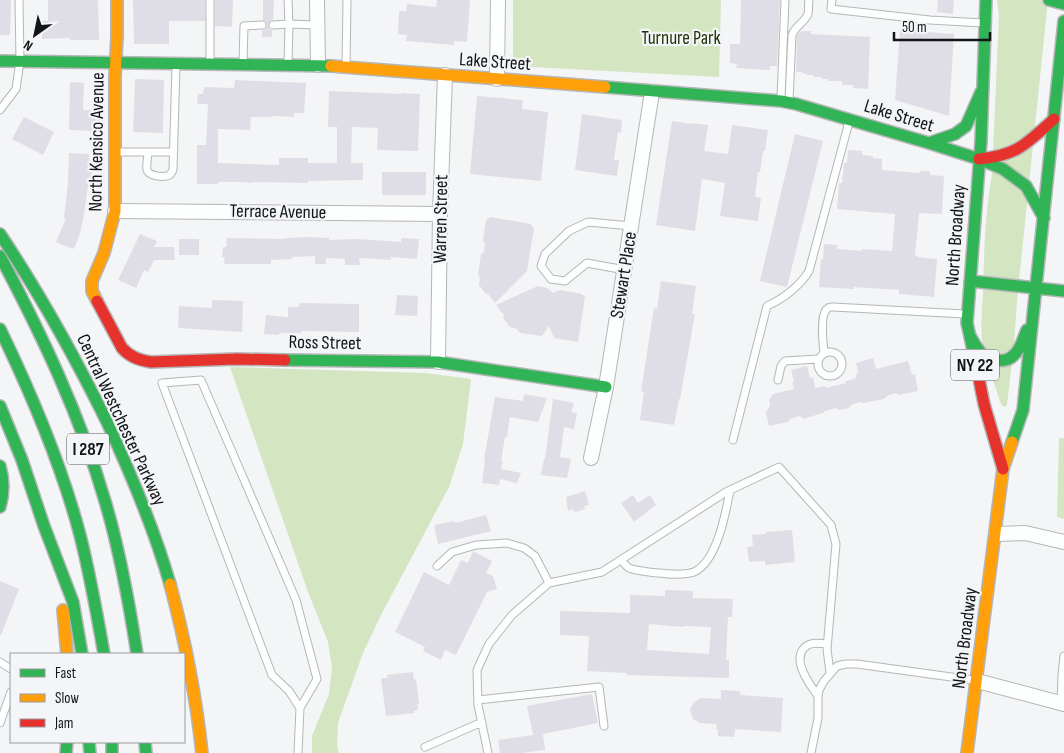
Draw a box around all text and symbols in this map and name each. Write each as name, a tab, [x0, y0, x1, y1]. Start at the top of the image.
north arrow	[10, 10, 60, 60]
scale bar	[894, 10, 990, 42]
text: 50 m	[902, 18, 927, 37]
park label: Turnure Park	[641, 27, 721, 50]
text: N	[20, 36, 36, 55]
street label: Lake Street	[458, 48, 532, 76]
street label: North Kensico Avenue	[84, 72, 110, 212]
street label: Lake Street	[861, 94, 937, 138]
street label: Warren Street	[429, 174, 453, 264]
street label: North Broadway	[941, 183, 971, 287]
street label: Terrace Avenue	[229, 200, 327, 224]
street label: Stewart Place	[606, 230, 642, 320]
street label: Central Westchester Parkway	[71, 331, 171, 510]
street label: Ross Street	[288, 331, 362, 355]
road number: NY 22	[951, 350, 999, 380]
road number: I 287	[67, 434, 109, 464]
street label: North Broadway	[947, 585, 983, 690]
legend	[10, 653, 185, 743]
text: Fast	[55, 664, 77, 683]
text: Slow	[55, 689, 79, 708]
text: Jam	[54, 714, 73, 733]

